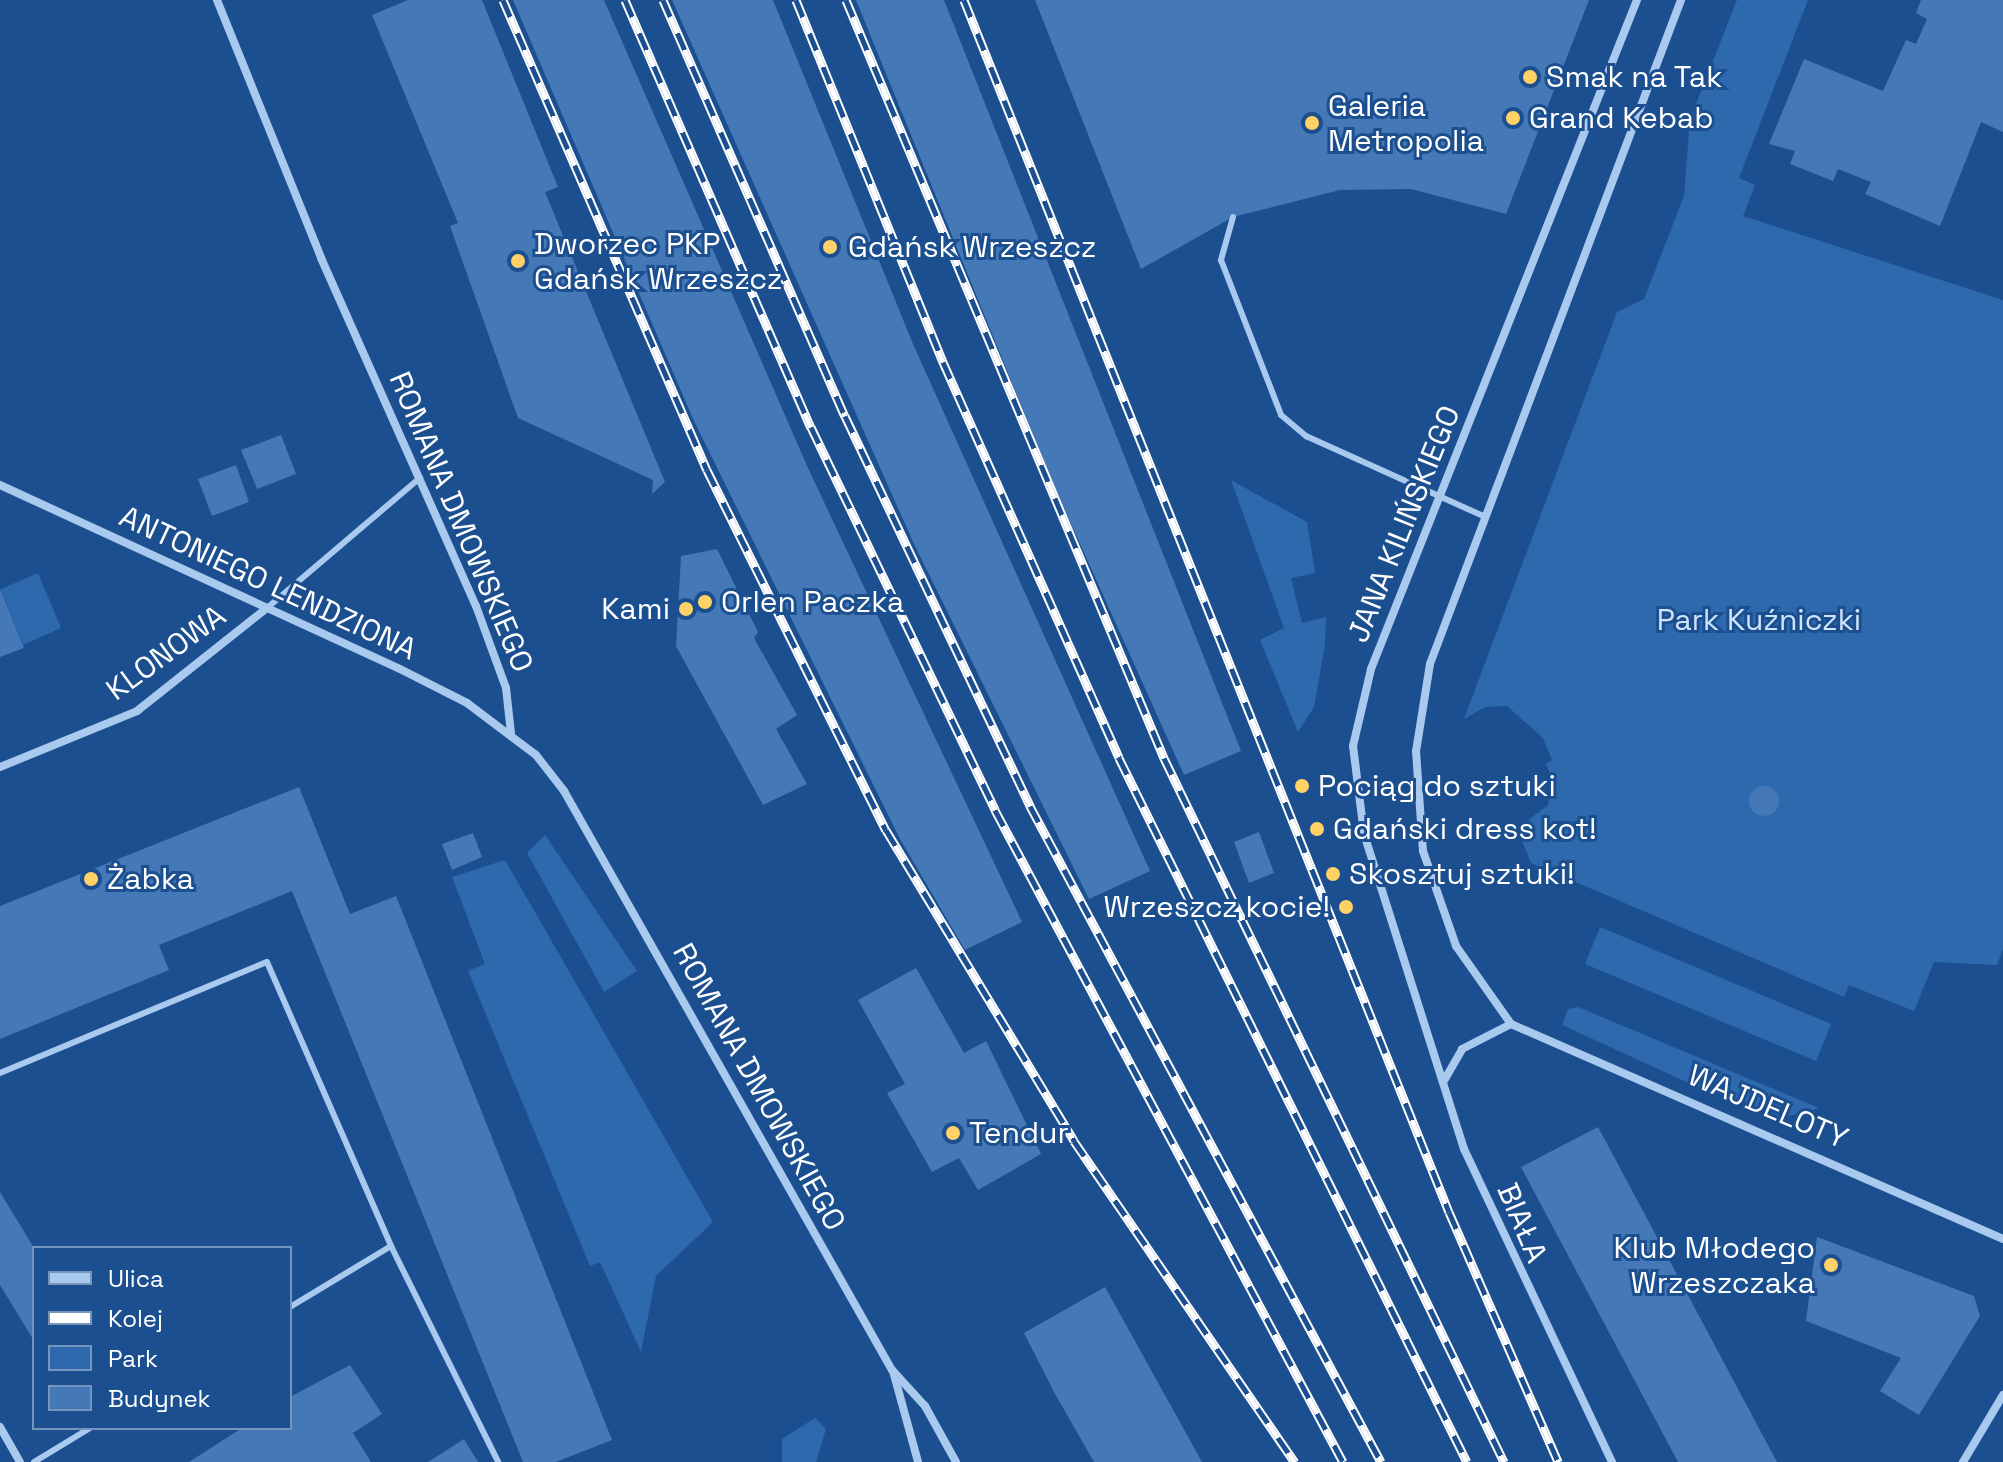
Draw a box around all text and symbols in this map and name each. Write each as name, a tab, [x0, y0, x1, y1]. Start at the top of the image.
place label: Smak na Tak	[1546, 59, 1723, 95]
marker: Smak na Tak	[1521, 68, 1539, 86]
place label: Galeria Metropolia	[1328, 88, 1484, 158]
place label: Grand Kebab	[1529, 100, 1714, 136]
marker: Grand Kebab	[1504, 109, 1522, 127]
marker: Galeria Metropolia	[1303, 114, 1321, 132]
place label: Dworzec PKP Gdańsk Wrzeszcz	[534, 226, 783, 296]
place label: Gdańsk Wrzeszcz	[848, 229, 1097, 265]
marker: Gdańsk Wrzeszcz	[819, 236, 841, 258]
marker: Dworzec PKP Gdańsk Wrzeszcz	[509, 252, 527, 270]
street label: ROMANA DMOWSKIEGO	[381, 366, 541, 678]
street label: JANA KILIŃSKIEGO	[1340, 400, 1468, 648]
street label: ANTONIEGO LENDZIONA	[114, 498, 422, 668]
place label: Orlen Paczka	[721, 584, 904, 620]
place label: Kami	[601, 591, 670, 627]
marker: Orlen Paczka	[696, 593, 714, 611]
street label: KLONOWA	[99, 598, 233, 708]
marker: Kami	[677, 600, 695, 618]
park label: Park Kuźniczki	[1657, 602, 1861, 638]
place label: Pociąg do sztuki	[1318, 768, 1556, 804]
marker: Pociąg do sztuki	[1293, 777, 1311, 795]
place label: Gdański dress kot!	[1333, 811, 1597, 847]
marker: Gdański dress kot!	[1308, 820, 1326, 838]
place label: Skosztuj sztuki!	[1349, 856, 1575, 892]
place label: Żabka	[107, 861, 194, 897]
marker: Skosztuj sztuki!	[1324, 865, 1342, 883]
marker: Żabka	[82, 870, 100, 888]
place label: Wrzeszcz kocie!	[1104, 889, 1330, 925]
marker: Wrzeszcz kocie!	[1337, 898, 1355, 916]
street label: ROMANA DMOWSKIEGO	[665, 937, 853, 1237]
street label: WAJDELOTY	[1683, 1057, 1853, 1157]
place label: Tendur	[969, 1115, 1069, 1151]
marker: Tendur	[944, 1124, 962, 1142]
street label: BIAŁA	[1489, 1178, 1555, 1268]
place label: Klub Młodego Wrzeszczaka	[1614, 1230, 1815, 1300]
legend	[32, 1246, 292, 1430]
marker: Klub Młodego Wrzeszczaka	[1822, 1256, 1840, 1274]
text: Ulica	[108, 1263, 164, 1294]
text: Kolej	[108, 1303, 163, 1334]
text: Park	[108, 1343, 158, 1374]
text: Budynek	[108, 1383, 211, 1414]

